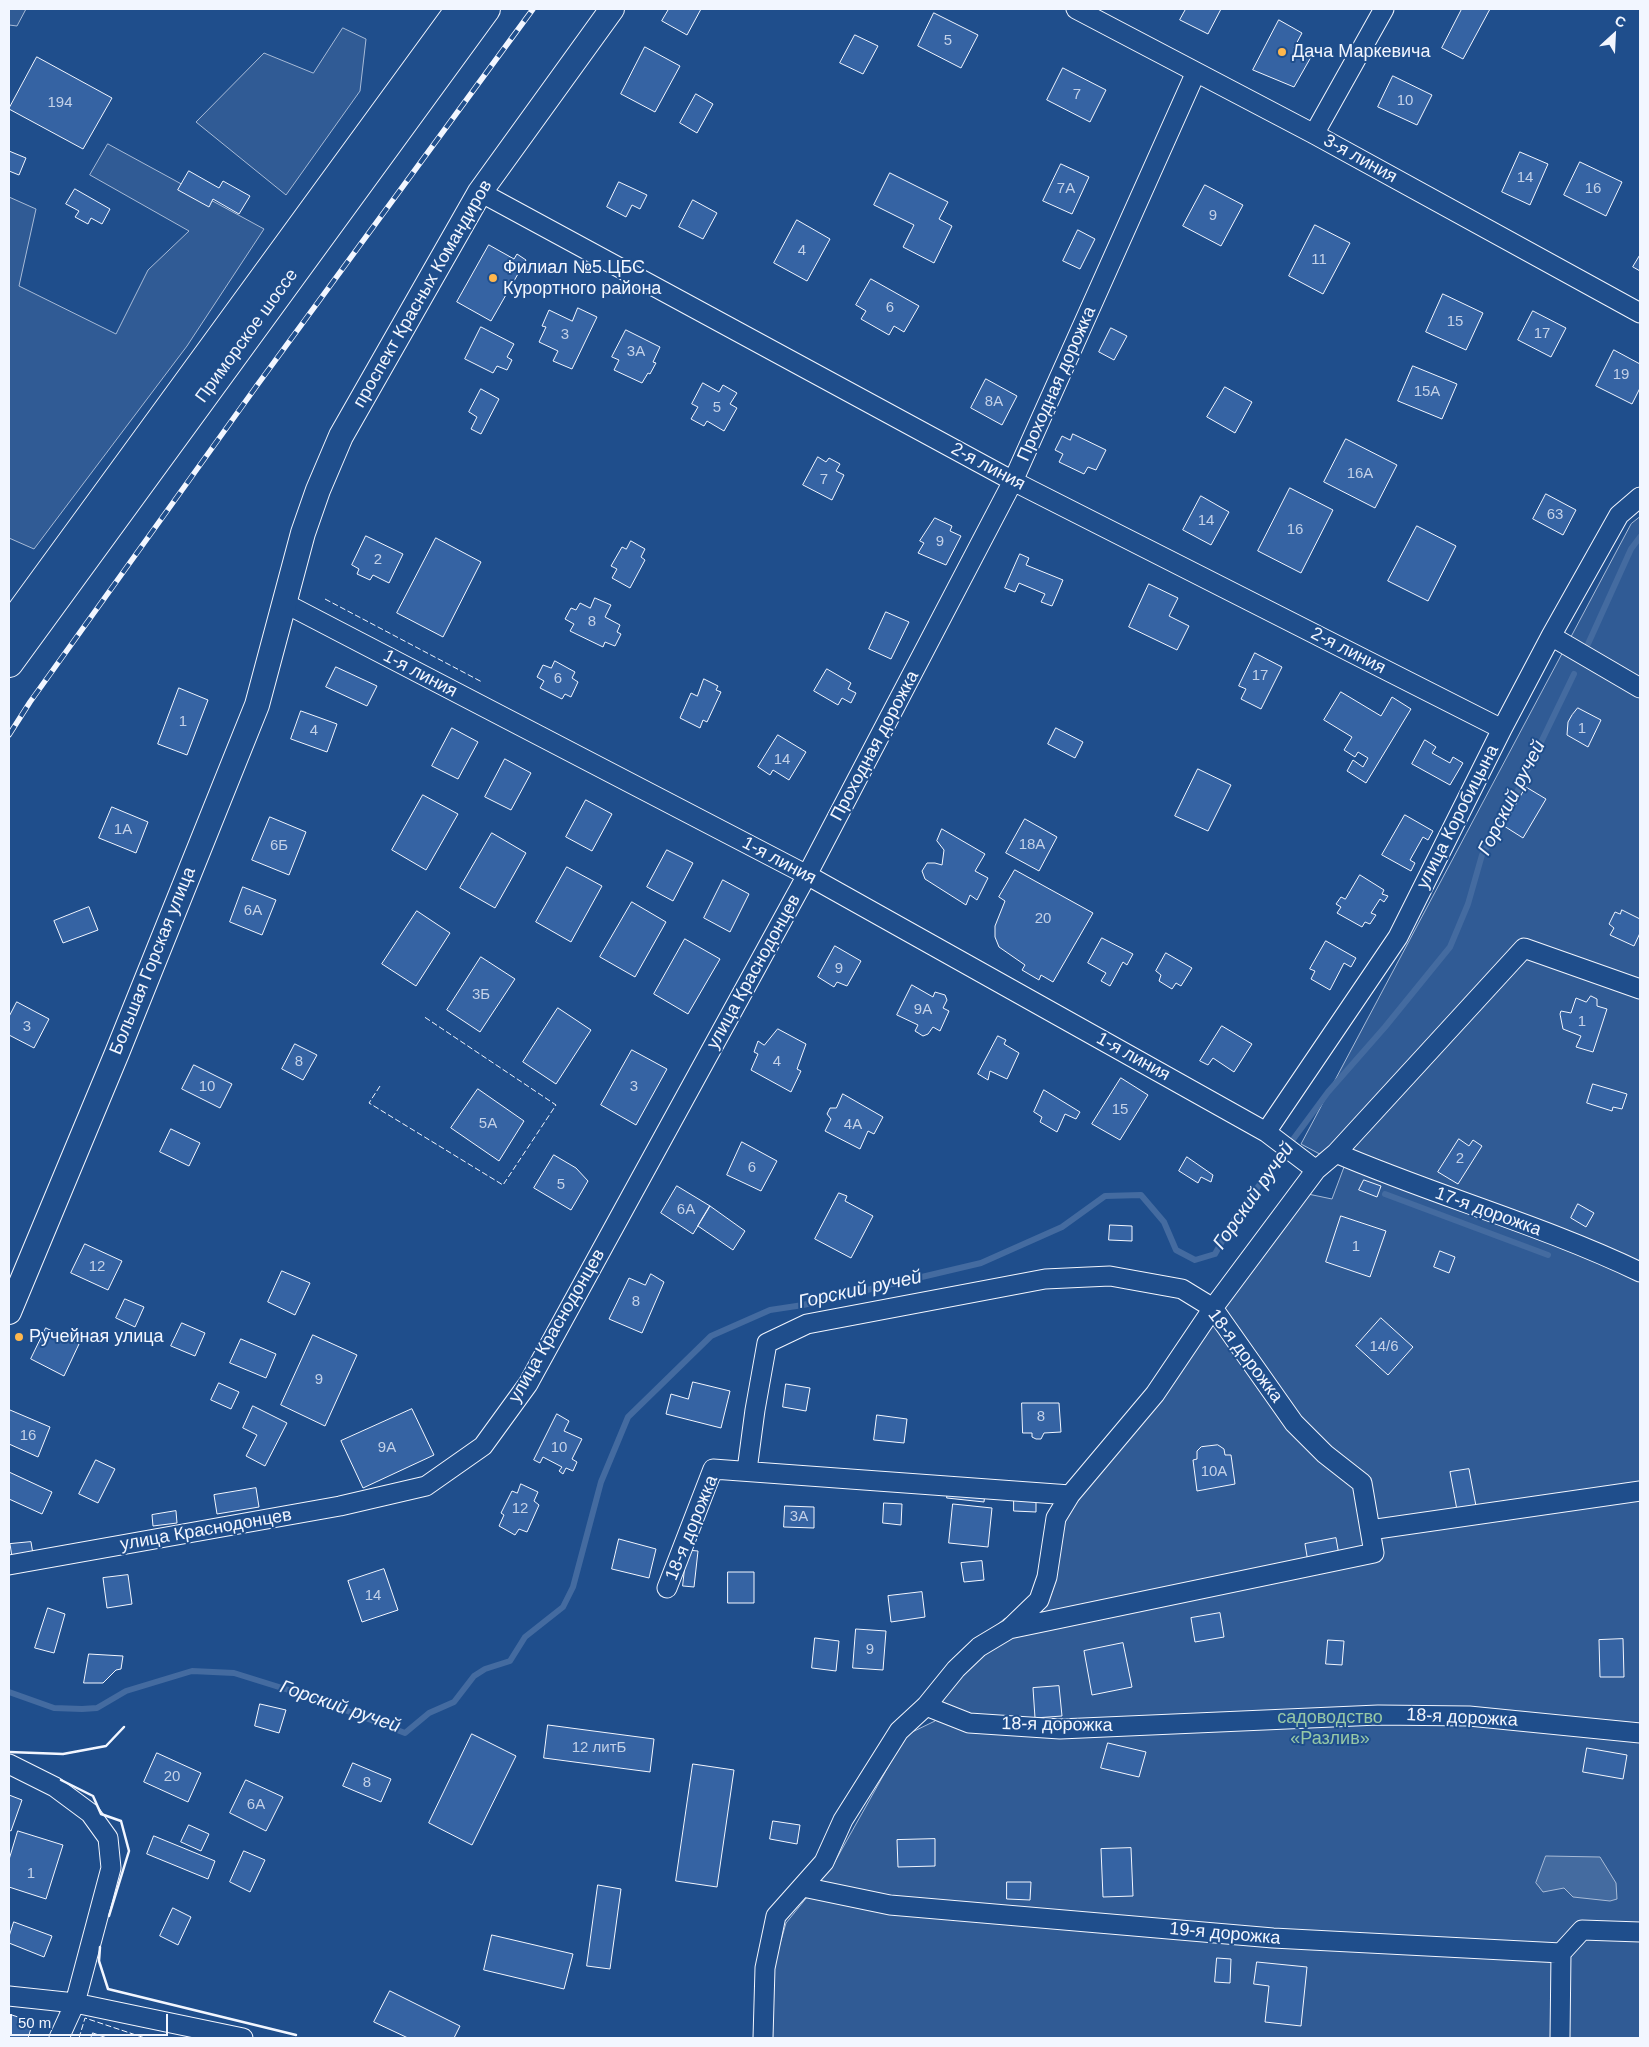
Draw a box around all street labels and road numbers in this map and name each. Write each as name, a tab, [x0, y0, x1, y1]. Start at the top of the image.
street label: 3-я линия	[1319, 130, 1401, 188]
street label: проспект Красных Командиров	[349, 176, 497, 412]
street label: Приморское шоссе	[191, 265, 303, 407]
street label: Проходная дорожка	[1013, 303, 1101, 465]
street label: 2-я линия	[947, 438, 1029, 496]
street label: 2-я линия	[1307, 623, 1389, 679]
street label: 1-я линия	[379, 645, 461, 703]
street label: Проходная дорожка	[826, 667, 924, 825]
street label: улица Коробицына	[1412, 741, 1504, 893]
street label: 1-я линия	[738, 832, 820, 890]
street label: Большая Горская улица	[105, 864, 201, 1058]
street label: улица Краснодонцев	[702, 891, 806, 1053]
street label: 1-я линия	[1092, 1028, 1174, 1086]
street label: 17-я дорожка	[1432, 1183, 1544, 1241]
street label: улица Краснодонцев	[504, 1245, 610, 1407]
street label: 18-я дорожка	[1203, 1305, 1287, 1407]
street label: 18-я дорожка	[661, 1472, 723, 1584]
street label: улица Краснодонцев	[119, 1504, 293, 1556]
street label: 18-я дорожка	[1406, 1704, 1518, 1732]
street label: 18-я дорожка	[1001, 1713, 1113, 1737]
street label: 19-я дорожка	[1169, 1918, 1281, 1950]

